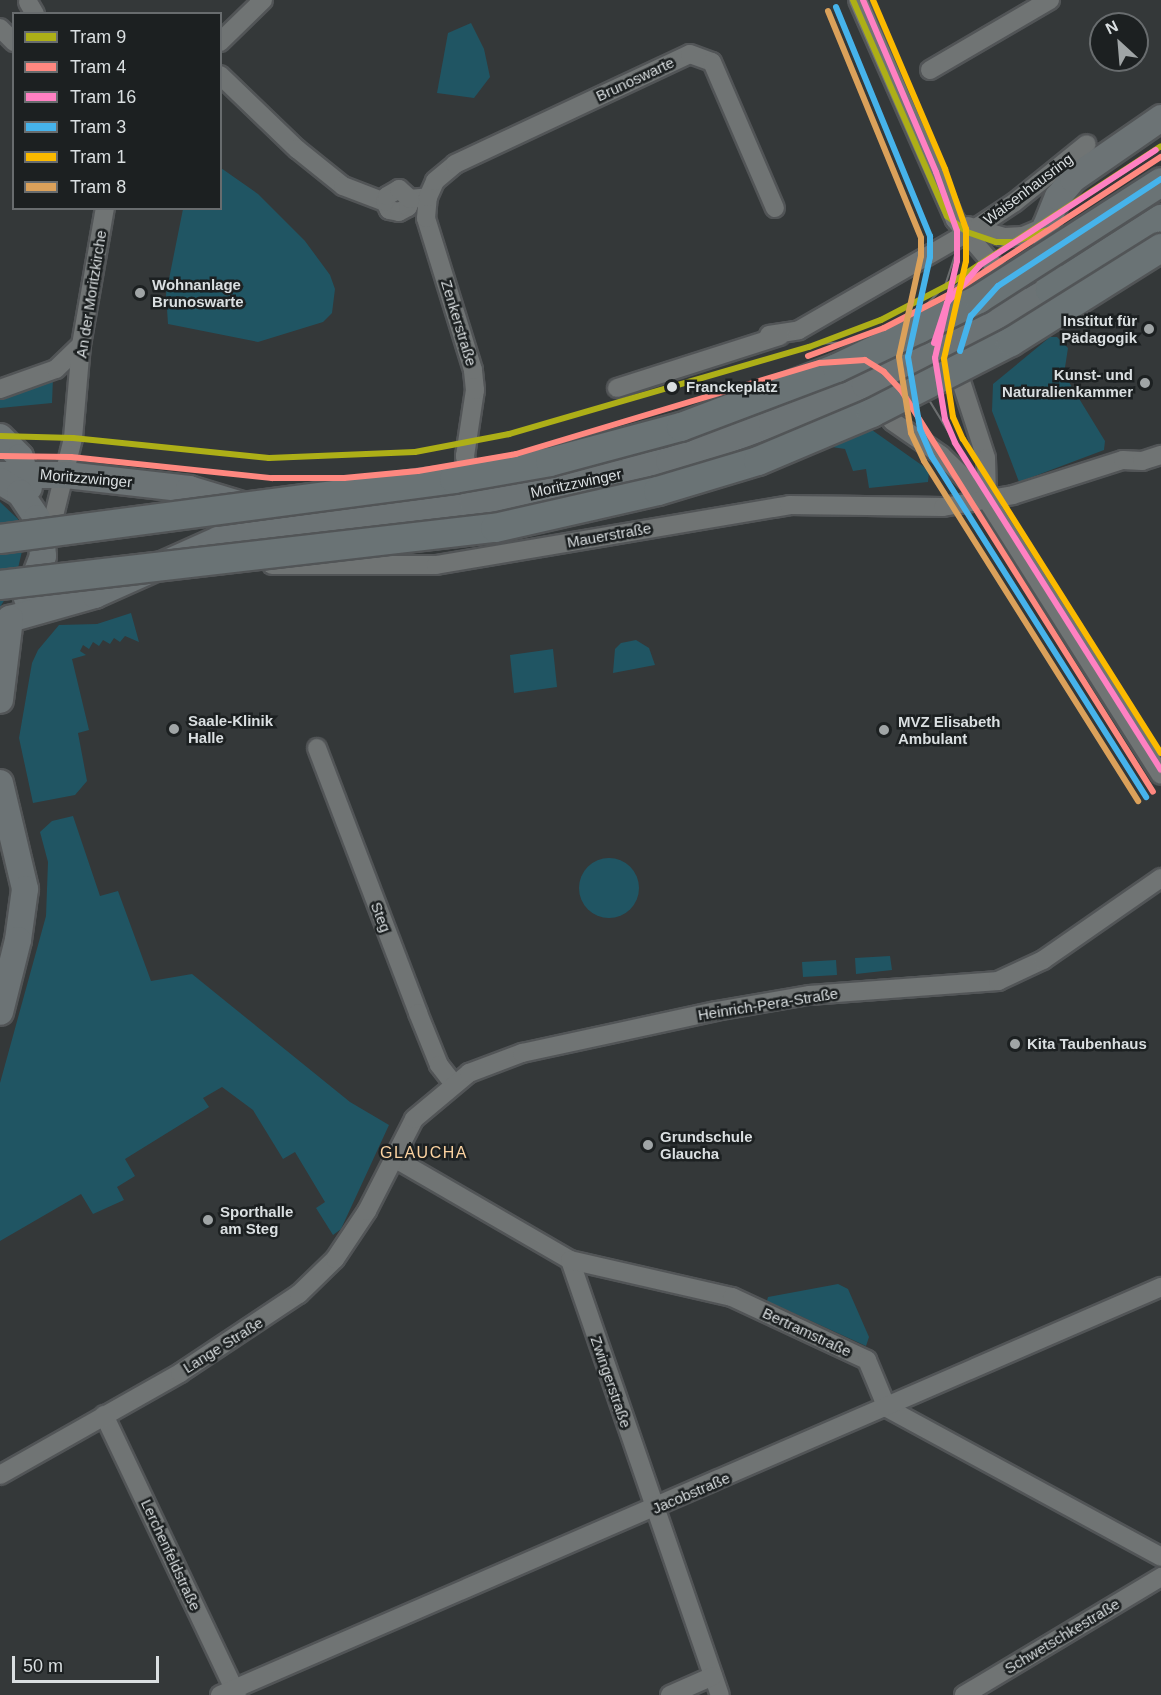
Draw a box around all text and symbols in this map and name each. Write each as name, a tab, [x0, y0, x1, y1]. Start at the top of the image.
legend	[12, 12, 222, 210]
north arrow	[1089, 12, 1149, 72]
text: N	[1103, 17, 1121, 37]
text: Tram 9	[70, 27, 126, 47]
street label: Brunoswarte	[593, 53, 677, 105]
text: Tram 4	[70, 57, 126, 77]
text: Tram 16	[70, 87, 136, 107]
text: Tram 3	[70, 117, 126, 137]
text: Tram 1	[70, 147, 126, 167]
street label: Waisenhausring	[980, 150, 1076, 228]
text: Tram 8	[70, 177, 126, 197]
street label: An der Moritzkirche	[72, 229, 110, 359]
place label: Wohnanlage Brunoswarte	[152, 275, 244, 310]
street label: Zenkerstraße	[437, 278, 481, 368]
marker: Wohnanlage Brunoswarte	[133, 286, 147, 300]
place label: Institut für Pädagogik	[1061, 311, 1137, 346]
marker: Institut für Pädagogik	[1142, 322, 1156, 336]
place label: Kunst- und Naturalienkammer	[1002, 365, 1133, 400]
marker: Kunst- und Naturalienkammer	[1138, 376, 1152, 390]
marker: Franckeplatz	[663, 378, 681, 396]
place label: Franckeplatz	[686, 378, 778, 396]
street label: Moritzzwinger	[39, 465, 133, 491]
street label: Moritzzwinger	[529, 465, 623, 501]
street label: Mauerstraße	[566, 519, 652, 551]
place label: Saale-Klinik Halle	[188, 711, 273, 746]
place label: MVZ Elisabeth Ambulant	[898, 712, 1001, 747]
marker: Saale-Klinik Halle	[165, 720, 183, 738]
marker: MVZ Elisabeth Ambulant	[875, 721, 893, 739]
street label: Steg	[367, 899, 395, 935]
street label: Heinrich-Pera-Straße	[697, 984, 839, 1024]
place label: Kita Taubenhaus	[1027, 1035, 1147, 1053]
marker: Kita Taubenhaus	[1008, 1037, 1022, 1051]
place label: Grundschule Glaucha	[660, 1127, 753, 1162]
marker: Grundschule Glaucha	[641, 1138, 655, 1152]
district label: GLAUCHA	[380, 1143, 468, 1163]
place label: Sporthalle am Steg	[220, 1202, 293, 1237]
marker: Sporthalle am Steg	[201, 1213, 215, 1227]
street label: Bertramstraße	[760, 1304, 854, 1360]
street label: Lange Straße	[180, 1313, 266, 1377]
street label: Zwingerstraße	[587, 1334, 635, 1430]
street label: Jacobstraße	[649, 1469, 733, 1517]
street label: Lerchenfeldstraße	[137, 1496, 205, 1614]
street label: Schwetschkestraße	[1001, 1595, 1123, 1677]
scale bar	[15, 1644, 162, 1682]
text: 50 m	[23, 1656, 63, 1676]

